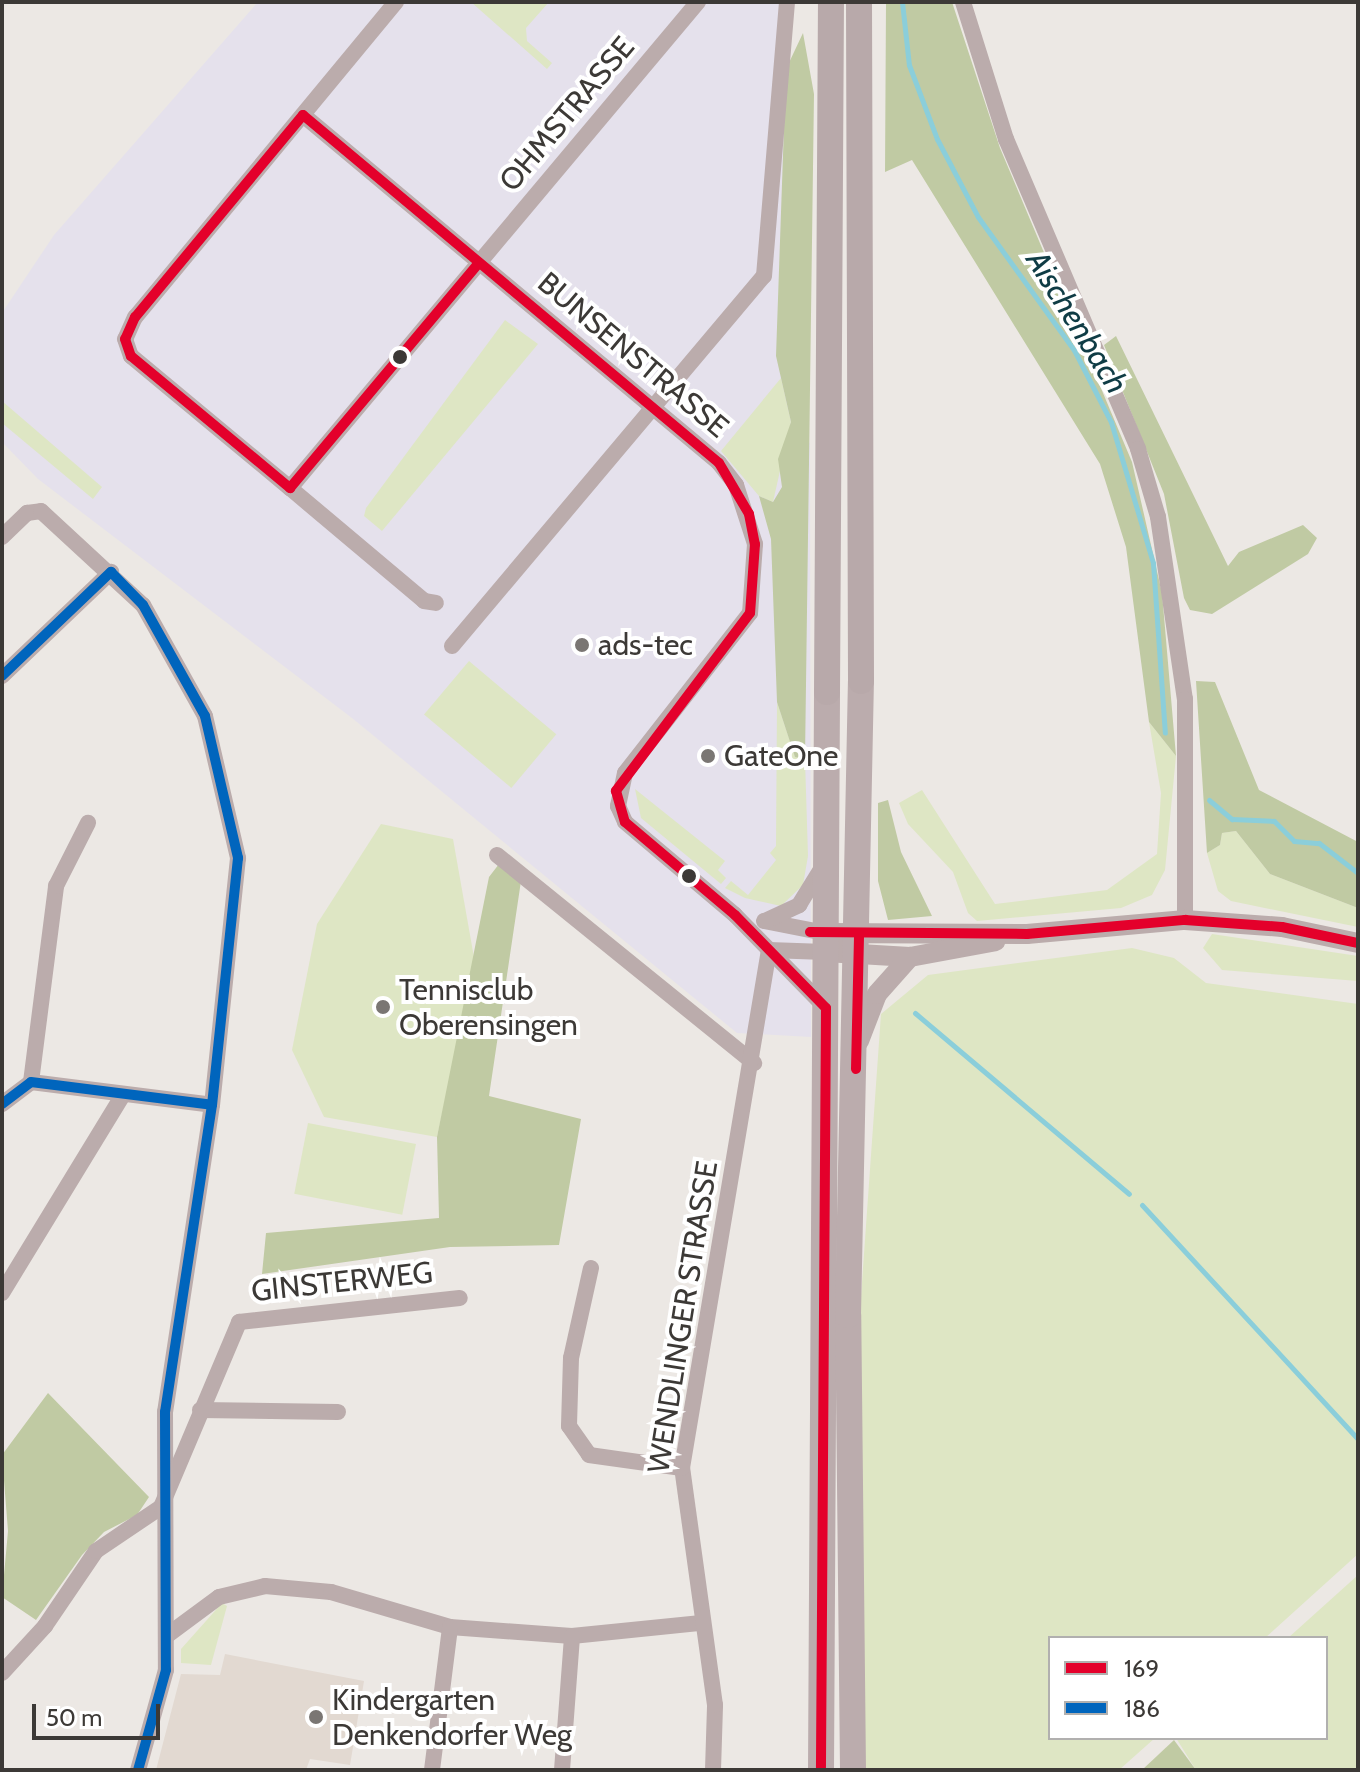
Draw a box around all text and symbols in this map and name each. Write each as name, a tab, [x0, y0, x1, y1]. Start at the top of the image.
street label: OHMSTRASSE	[492, 30, 642, 198]
water label: Aischenbach	[1018, 243, 1136, 401]
street label: BUNSENSTRASSE	[530, 265, 736, 445]
unlabelled marker	[392, 349, 408, 365]
place label: ads-tec	[598, 627, 693, 663]
marker: ads-tec	[573, 636, 591, 654]
place label: GateOne	[724, 738, 838, 774]
marker: GateOne	[699, 747, 717, 765]
unlabelled marker	[681, 868, 697, 884]
place label: Tennisclub Oberensingen	[399, 972, 578, 1042]
marker: Tennisclub Oberensingen	[374, 998, 392, 1016]
street label: WENDLINGER STRASSE	[641, 1159, 725, 1475]
street label: GINSTERWEG	[250, 1255, 434, 1309]
legend	[1048, 1636, 1328, 1740]
text: 169	[1124, 1654, 1159, 1683]
place label: Kindergarten Denkendorfer Weg	[332, 1682, 572, 1752]
scale bar	[36, 1688, 164, 1738]
text: 186	[1124, 1694, 1160, 1723]
text: 50 m	[46, 1703, 102, 1732]
marker: Kindergarten Denkendorfer Weg	[307, 1708, 325, 1726]

